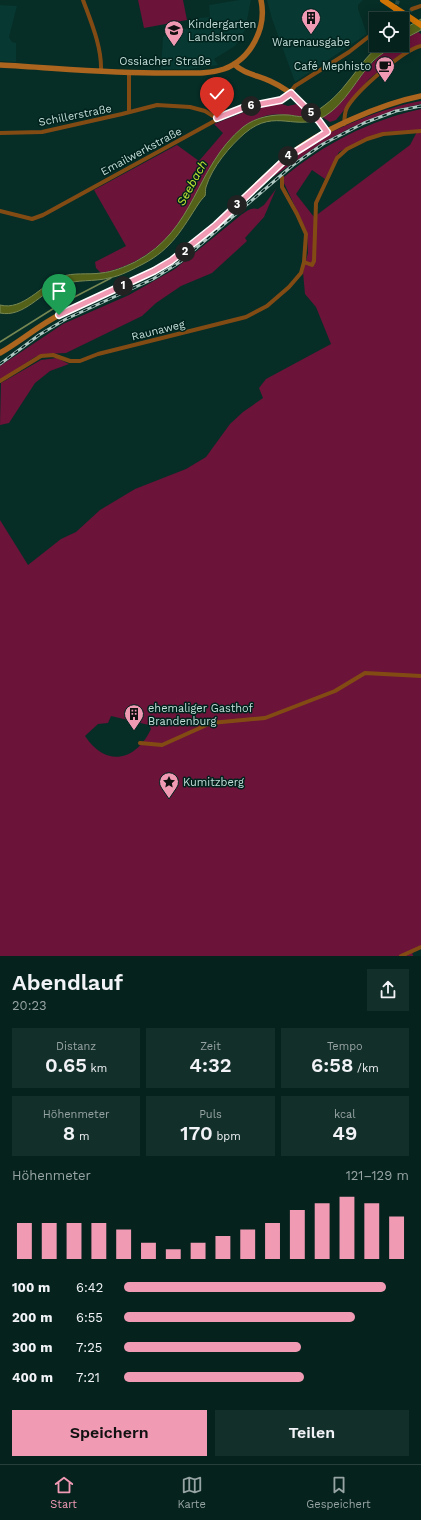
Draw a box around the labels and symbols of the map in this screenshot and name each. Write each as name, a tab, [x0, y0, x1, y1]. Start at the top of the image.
building icon: Warenausgabe	[300, 7, 322, 35]
place label: Kindergarten Landskron	[188, 18, 256, 44]
school or university icon: Kindergarten Landskron	[163, 19, 185, 47]
place label: Warenausgabe	[272, 36, 350, 49]
street label: Ossiacher Straße	[119, 55, 211, 68]
cafe icon: Café Mephisto	[374, 55, 396, 83]
place label: Café Mephisto	[294, 60, 371, 73]
pin	[200, 77, 234, 118]
pin: 6	[241, 96, 261, 116]
street label: Schillerstraße	[37, 102, 113, 129]
pin: 5	[301, 103, 321, 123]
street label: Emailwerkstraße	[98, 125, 184, 178]
pin: 4	[278, 146, 298, 166]
water label: Seebach	[174, 158, 210, 208]
pin: 3	[227, 195, 247, 215]
pin: 2	[175, 242, 195, 262]
pin	[42, 274, 76, 315]
pin: 1	[113, 276, 133, 296]
street label: Raunaweg	[130, 318, 186, 343]
place label: ehemaliger Gasthof Brandenburg	[148, 702, 254, 728]
building icon: ehemaliger Gasthof Brandenburg	[123, 703, 145, 731]
place icon: Kumitzberg	[158, 771, 180, 799]
place label: Kumitzberg	[183, 776, 244, 789]

